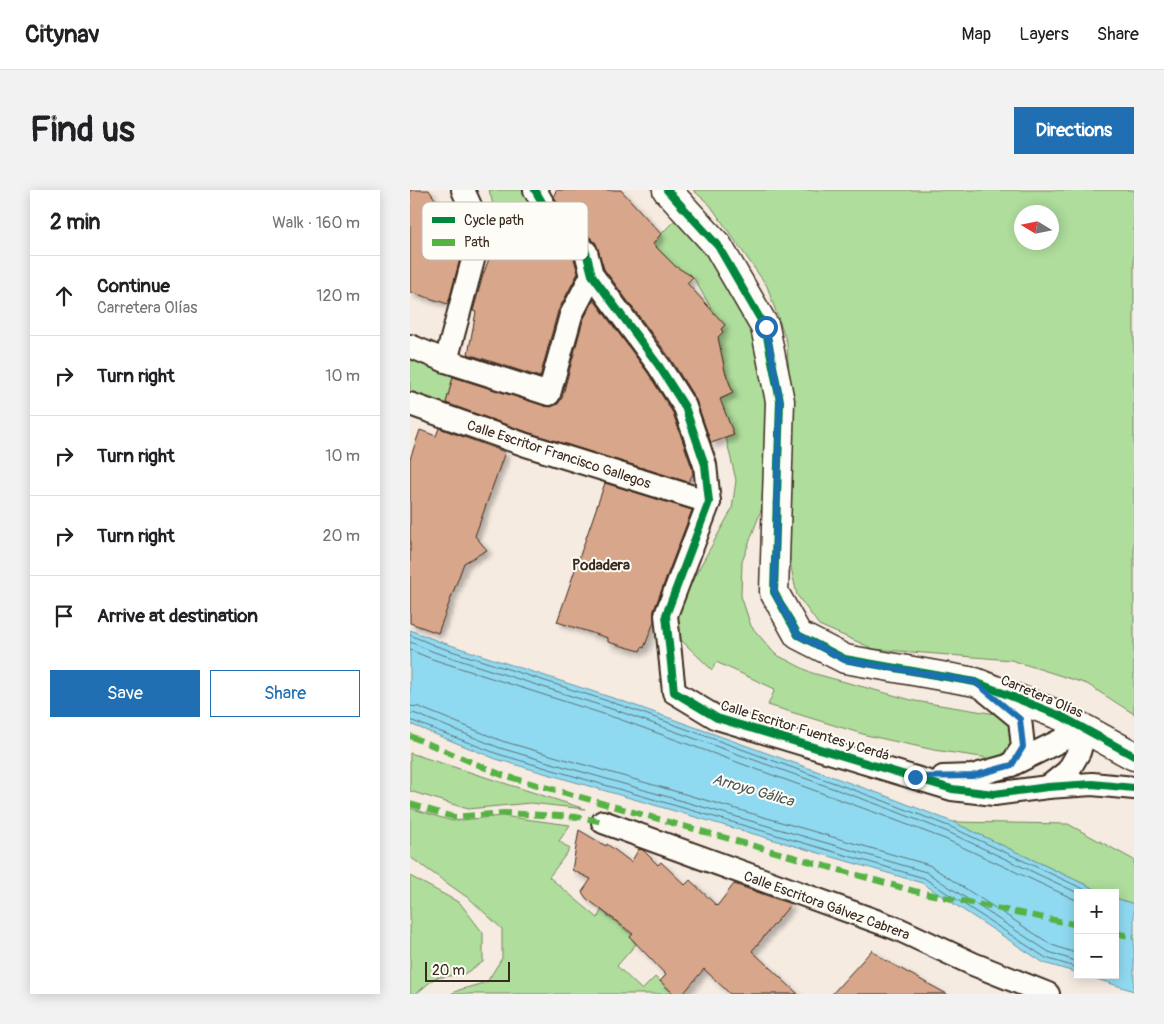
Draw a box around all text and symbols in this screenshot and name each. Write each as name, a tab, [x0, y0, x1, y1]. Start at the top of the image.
text: Citynav	[25, 20, 100, 49]
text: Map	[962, 23, 991, 46]
text: Layers	[1019, 23, 1069, 46]
text: Share	[1097, 23, 1139, 46]
button: Directions	[1014, 107, 1134, 154]
text: Find us	[30, 108, 135, 152]
legend	[422, 202, 588, 260]
north arrow	[1014, 205, 1059, 250]
text: 2 min	[50, 209, 100, 236]
text: Cycle path	[464, 212, 524, 229]
text: Walk · 160 m	[272, 213, 360, 233]
text: Path	[464, 234, 489, 251]
text: Continue	[97, 274, 170, 298]
icon: ahead	[50, 282, 78, 310]
text: 120 m	[316, 286, 360, 306]
text: Carretera Olías	[97, 298, 197, 318]
route start	[755, 316, 778, 339]
icon: right	[50, 362, 78, 390]
text: Turn right	[97, 364, 175, 388]
text: 10 m	[325, 366, 360, 386]
street label: Calle Escritor Francisco Gallegos	[465, 417, 654, 492]
icon: right	[50, 442, 78, 470]
text: Turn right	[97, 444, 175, 468]
text: 10 m	[325, 446, 360, 466]
icon: right	[50, 522, 78, 550]
text: Turn right	[97, 524, 175, 548]
text: 20 m	[322, 526, 360, 546]
district label: Podadera	[572, 556, 630, 575]
icon: arrive	[50, 602, 78, 630]
text: Arrive at destination	[97, 604, 258, 628]
button: Save	[50, 670, 200, 717]
button: Share	[210, 670, 360, 717]
street label: Carretera Olías	[998, 671, 1086, 722]
street label: Calle Escritor Fuentes y Cerdá	[718, 697, 891, 764]
route end	[904, 766, 927, 789]
water label: Arroyo Gálica	[710, 770, 797, 811]
street label: Calle Escritora Gálvez Cabrera	[741, 867, 912, 943]
map controls	[1074, 889, 1119, 979]
button: +	[1074, 889, 1119, 934]
button: −	[1074, 934, 1119, 979]
scale bar	[425, 959, 510, 982]
text: 20 m	[432, 962, 465, 979]

